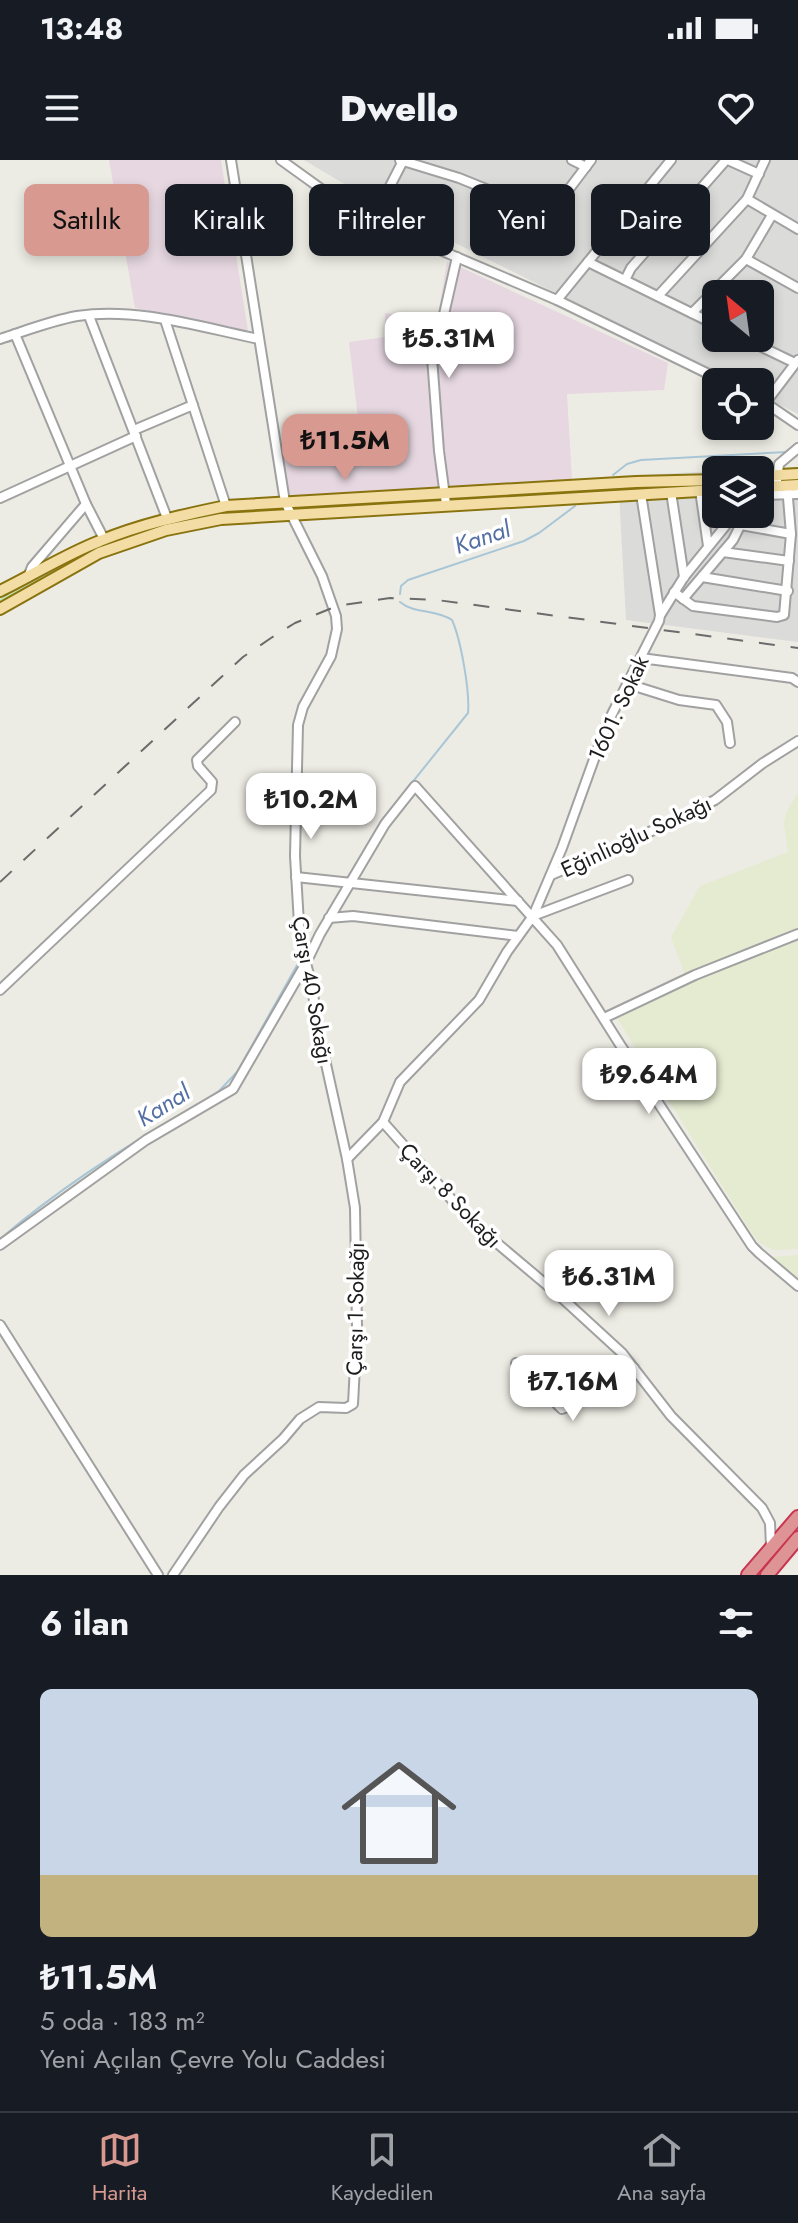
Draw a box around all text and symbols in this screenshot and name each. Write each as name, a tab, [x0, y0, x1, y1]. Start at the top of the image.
text: 13:48	[40, 7, 123, 50]
text: Dwello	[340, 82, 458, 134]
icon: menu	[40, 86, 84, 130]
icon: heart	[714, 86, 758, 130]
chip: Satılık	[24, 184, 149, 256]
chip: Kiralık	[165, 184, 293, 256]
chip: Filtreler	[309, 184, 454, 256]
chip: Yeni	[470, 184, 575, 256]
chip: Daire	[591, 184, 710, 256]
north arrow	[702, 280, 774, 352]
map controls	[702, 280, 774, 528]
pin: ₺5.31M	[384, 312, 514, 380]
text: ₺5.31M	[403, 319, 495, 357]
button: locate	[702, 368, 774, 440]
pin: ₺11.5M	[280, 414, 410, 482]
text: ₺11.5M	[300, 421, 390, 459]
button: layers	[702, 456, 774, 528]
water label: Kanal	[449, 511, 516, 563]
street label: 1601. Sokak	[580, 650, 656, 766]
pin: ₺10.2M	[246, 773, 376, 841]
text: ₺10.2M	[264, 780, 358, 818]
street label: Eğinlioğlu Sokağı	[555, 787, 717, 885]
street label: Çarşı 40 Sokağı	[284, 914, 342, 1066]
pin: ₺9.64M	[584, 1048, 714, 1116]
text: ₺9.64M	[600, 1055, 698, 1093]
water label: Kanal	[129, 1074, 198, 1135]
street label: Çarşı 8 Sokağı	[392, 1135, 510, 1255]
street label: Çarşı 1 Sokağı	[338, 1242, 372, 1376]
pin: ₺6.31M	[544, 1250, 674, 1318]
text: ₺6.31M	[562, 1257, 656, 1295]
pin: ₺7.16M	[508, 1355, 638, 1423]
text: ₺7.16M	[528, 1362, 618, 1400]
text: 6 ilan	[40, 1599, 129, 1648]
icon: filters	[714, 1601, 758, 1645]
icon: home	[327, 1741, 471, 1885]
text: ₺11.5M	[40, 1953, 157, 2002]
text: 5 oda · 183 m²	[40, 2002, 205, 2040]
text: Yeni Açılan Çevre Yolu Caddesi	[40, 2040, 386, 2078]
tab: Harita	[92, 2128, 147, 2208]
tab: Kaydedilen	[331, 2128, 433, 2208]
tab: Ana sayfa	[617, 2128, 706, 2208]

